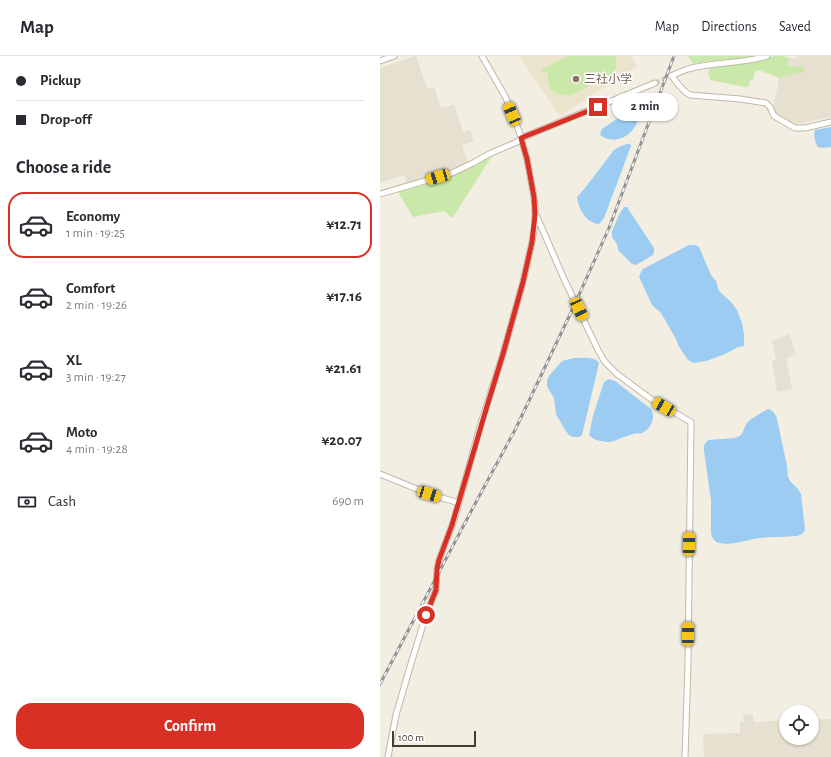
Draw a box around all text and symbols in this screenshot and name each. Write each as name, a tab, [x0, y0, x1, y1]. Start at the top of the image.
text: Map	[20, 18, 54, 37]
text: Map	[655, 20, 679, 34]
text: Directions	[701, 20, 757, 34]
text: Saved	[779, 20, 811, 34]
place label: 三社小学	[584, 72, 632, 85]
text: Pickup	[40, 73, 81, 88]
marker: 三社小学	[571, 74, 581, 84]
callout: 2 min	[612, 93, 678, 121]
route end	[589, 98, 607, 116]
text: 2 min	[631, 100, 659, 113]
car	[502, 101, 522, 127]
text: Drop-off	[40, 112, 92, 127]
text: Choose a ride	[16, 159, 111, 177]
car	[425, 168, 451, 186]
icon: car	[18, 207, 54, 243]
text: Economy	[66, 209, 120, 224]
text: ¥12.71	[326, 217, 362, 232]
text: 1 min · 19:25	[66, 227, 125, 240]
icon: car	[18, 279, 54, 315]
text: Comfort	[66, 281, 115, 296]
text: ¥17.16	[326, 289, 362, 304]
car	[568, 296, 590, 322]
text: 2 min · 19:26	[66, 299, 127, 312]
icon: car	[18, 351, 54, 387]
text: XL	[66, 353, 82, 368]
text: ¥21.61	[326, 361, 362, 376]
text: 3 min · 19:27	[66, 371, 126, 384]
car	[651, 396, 677, 418]
icon: car	[18, 423, 54, 459]
text: Moto	[66, 425, 98, 440]
text: ¥20.07	[321, 433, 362, 448]
text: 4 min · 19:28	[66, 443, 128, 456]
car	[416, 485, 442, 503]
icon: cash	[16, 491, 38, 513]
text: Cash	[48, 494, 76, 509]
text: 690 m	[332, 495, 364, 508]
car	[683, 532, 695, 556]
route start	[417, 606, 435, 624]
car	[682, 622, 694, 646]
button: Confirm	[16, 703, 364, 749]
map controls	[779, 705, 819, 745]
button: locate	[779, 705, 819, 745]
scale bar	[392, 729, 476, 748]
text: 100 m	[398, 732, 424, 743]

